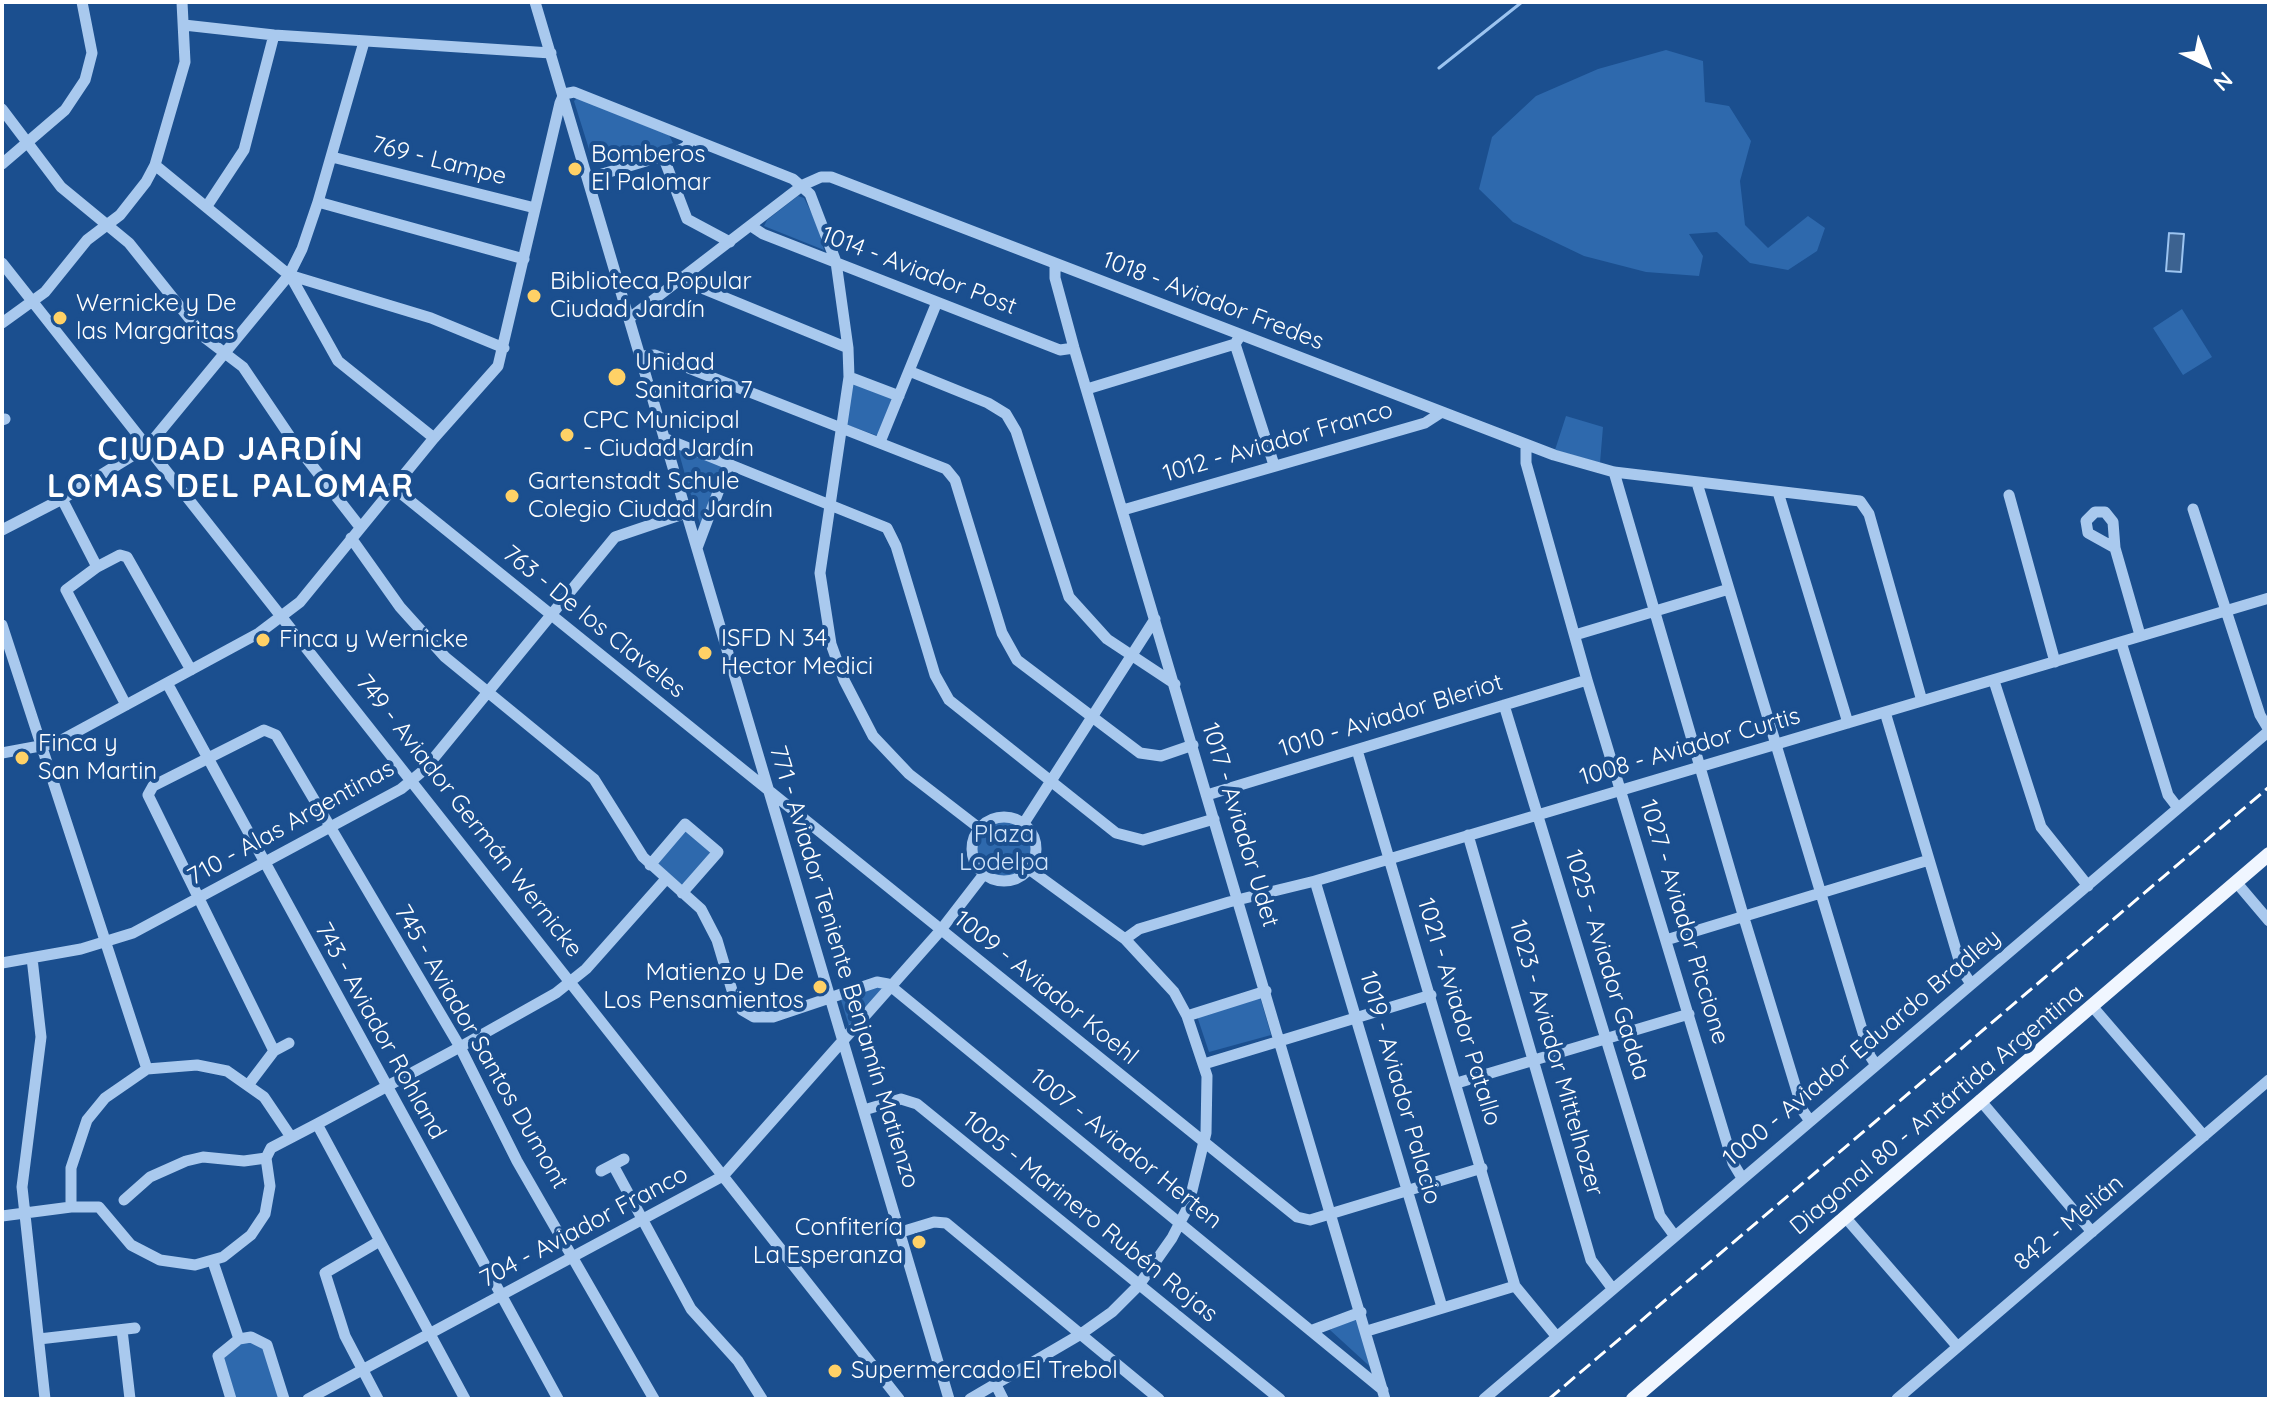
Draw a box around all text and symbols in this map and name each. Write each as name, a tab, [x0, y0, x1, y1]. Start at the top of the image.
north arrow	[2167, 24, 2247, 104]
text: N	[2208, 66, 2239, 97]
street label: 769 - Lampe	[369, 130, 509, 192]
place label: Bomberos El Palomar	[591, 141, 711, 197]
marker: Bomberos El Palomar	[566, 160, 584, 178]
street label: 1014 - Aviador Post	[817, 220, 1021, 322]
street label: 1018 - Aviador Fredes	[1098, 246, 1328, 356]
place label: Biblioteca Popular Ciudad Jardín	[550, 268, 752, 324]
marker: Biblioteca Popular Ciudad Jardín	[525, 287, 543, 305]
place label: Wernicke y De las Margaritas	[76, 290, 237, 346]
marker: Wernicke y De las Margaritas	[51, 309, 69, 327]
place label: Unidad Sanitaria 7	[635, 349, 753, 405]
marker: Unidad Sanitaria 7	[606, 366, 628, 388]
street label: 1012 - Aviador Franco	[1160, 395, 1396, 489]
place label: CPC Municipal - Ciudad Jardín	[583, 407, 754, 463]
marker: CPC Municipal - Ciudad Jardín	[558, 426, 576, 444]
district label: CIUDAD JARDÍN LOMAS DEL PALOMAR	[47, 431, 415, 506]
place label: Gartenstadt Schule Colegio Ciudad Jardín	[528, 468, 773, 524]
marker: Gartenstadt Schule Colegio Ciudad Jardín	[503, 487, 521, 505]
street label: 763 - De los Claveles	[497, 540, 691, 704]
place label: ISFD N 34 Hector Medici	[721, 625, 873, 681]
place label: Finca y Wernicke	[279, 626, 468, 654]
marker: Finca y Wernicke	[254, 631, 272, 649]
marker: ISFD N 34 Hector Medici	[696, 644, 714, 662]
street label: 1010 - Aviador Bleriot	[1276, 668, 1506, 764]
street label: 749 - Aviador Germán Wernicke	[350, 669, 588, 963]
street label: 1008 - Aviador Curtis	[1576, 702, 1804, 792]
street label: 1017 - Aviador Udet	[1195, 719, 1285, 931]
place label: Finca y San Martin	[38, 730, 157, 786]
street label: 771 - Aviador Teniente Benjamín Matienzo	[763, 742, 925, 1192]
marker: Finca y San Martin	[13, 749, 31, 767]
street label: 710 - Alas Argentinas	[183, 754, 399, 892]
street label: 1027 - Aviador Piccione	[1633, 796, 1735, 1048]
park label: Plaza Lodelpa	[959, 821, 1049, 877]
street label: 1025 - Aviador Gadda	[1558, 846, 1656, 1084]
street label: 1021 - Aviador Patallo	[1411, 895, 1507, 1129]
street label: 745 - Aviador Santos Dumont	[388, 900, 574, 1194]
street label: 1009 - Aviador Koehl	[948, 905, 1144, 1071]
street label: 743 - Aviador Rohland	[308, 917, 452, 1145]
street label: 1023 - Aviador Mittelhozer	[1503, 917, 1609, 1199]
street label: 1000 - Aviador Eduardo Bradley	[1717, 923, 2007, 1173]
place label: Matienzo y De Los Pensamientos	[603, 959, 804, 1015]
street label: 1019 - Aviador Palacio	[1353, 968, 1447, 1208]
marker: Matienzo y De Los Pensamientos	[811, 978, 829, 996]
street label: Diagonal 80 - Antártida Argentina	[1784, 979, 2090, 1241]
street label: 1007 - Aviador Herten	[1024, 1063, 1228, 1235]
street label: 1005 - Marinero Rubén Rojas	[957, 1105, 1223, 1329]
street label: 704 - Aviador Franco	[475, 1160, 693, 1294]
street label: 842 - Melián	[2008, 1169, 2130, 1277]
place label: Confitería La Esperanza	[753, 1214, 903, 1270]
marker: Confitería La Esperanza	[910, 1233, 928, 1251]
place label: Supermercado El Trebol	[851, 1357, 1118, 1385]
marker: Supermercado El Trebol	[826, 1362, 844, 1380]

